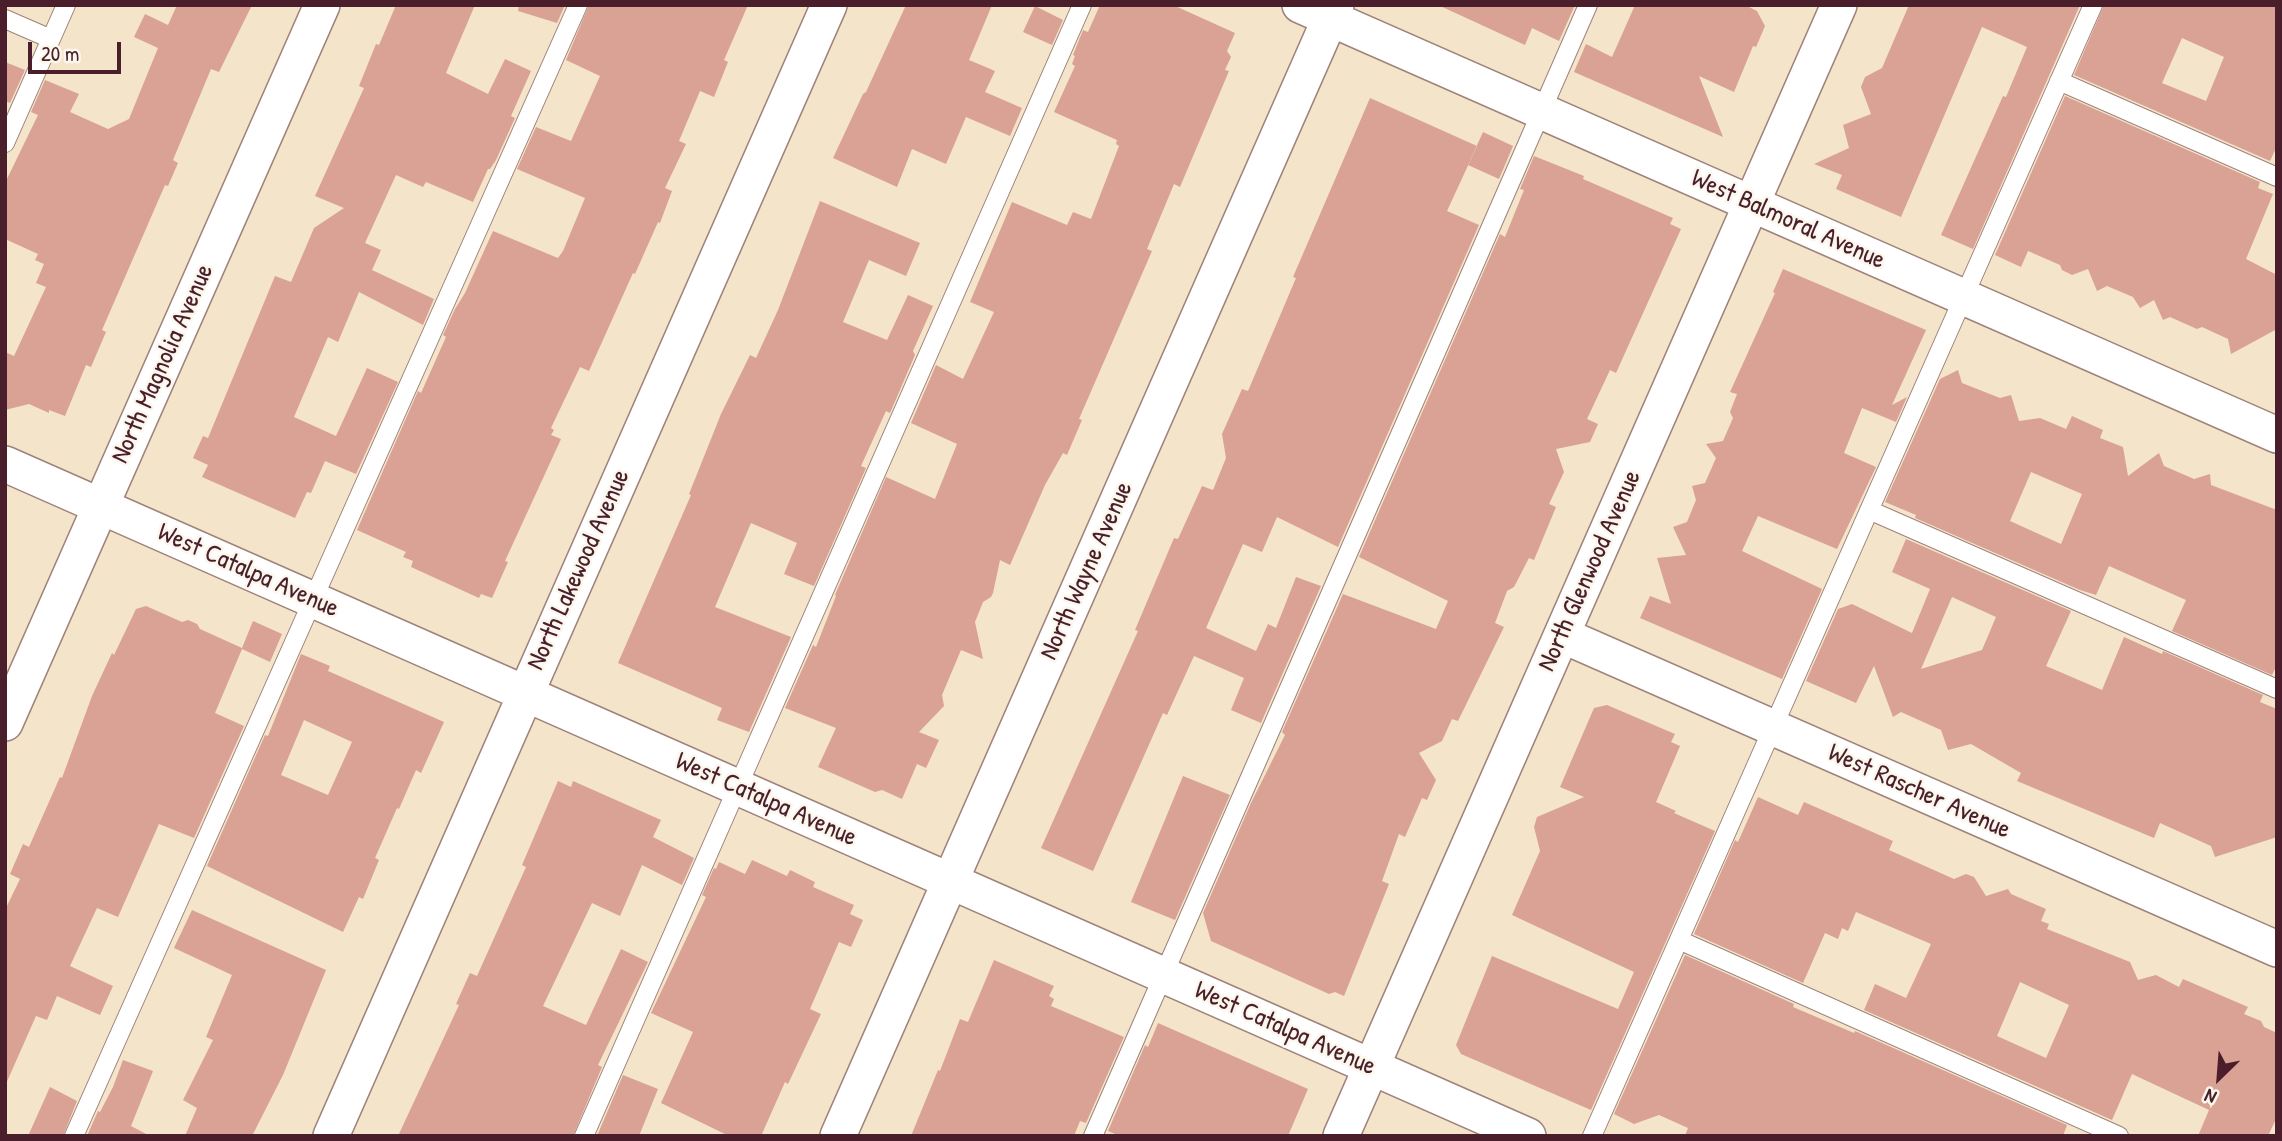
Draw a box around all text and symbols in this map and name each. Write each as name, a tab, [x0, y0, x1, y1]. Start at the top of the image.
scale bar	[32, 28, 124, 72]
text: 20 m	[41, 39, 79, 68]
street label: West Balmoral Avenue	[1686, 163, 1890, 277]
street label: North Magnolia Avenue	[105, 260, 221, 468]
street label: North Lakewood Avenue	[521, 465, 637, 675]
street label: North Glenwood Avenue	[1532, 466, 1648, 676]
street label: North Wayne Avenue	[1034, 477, 1140, 665]
street label: West Catalpa Avenue	[153, 517, 343, 625]
street label: West Rascher Avenue	[1823, 738, 2015, 846]
street label: West Catalpa Avenue	[671, 746, 861, 854]
street label: West Catalpa Avenue	[1190, 975, 1380, 1083]
north arrow	[2184, 1043, 2254, 1113]
text: N	[2200, 1083, 2220, 1111]

